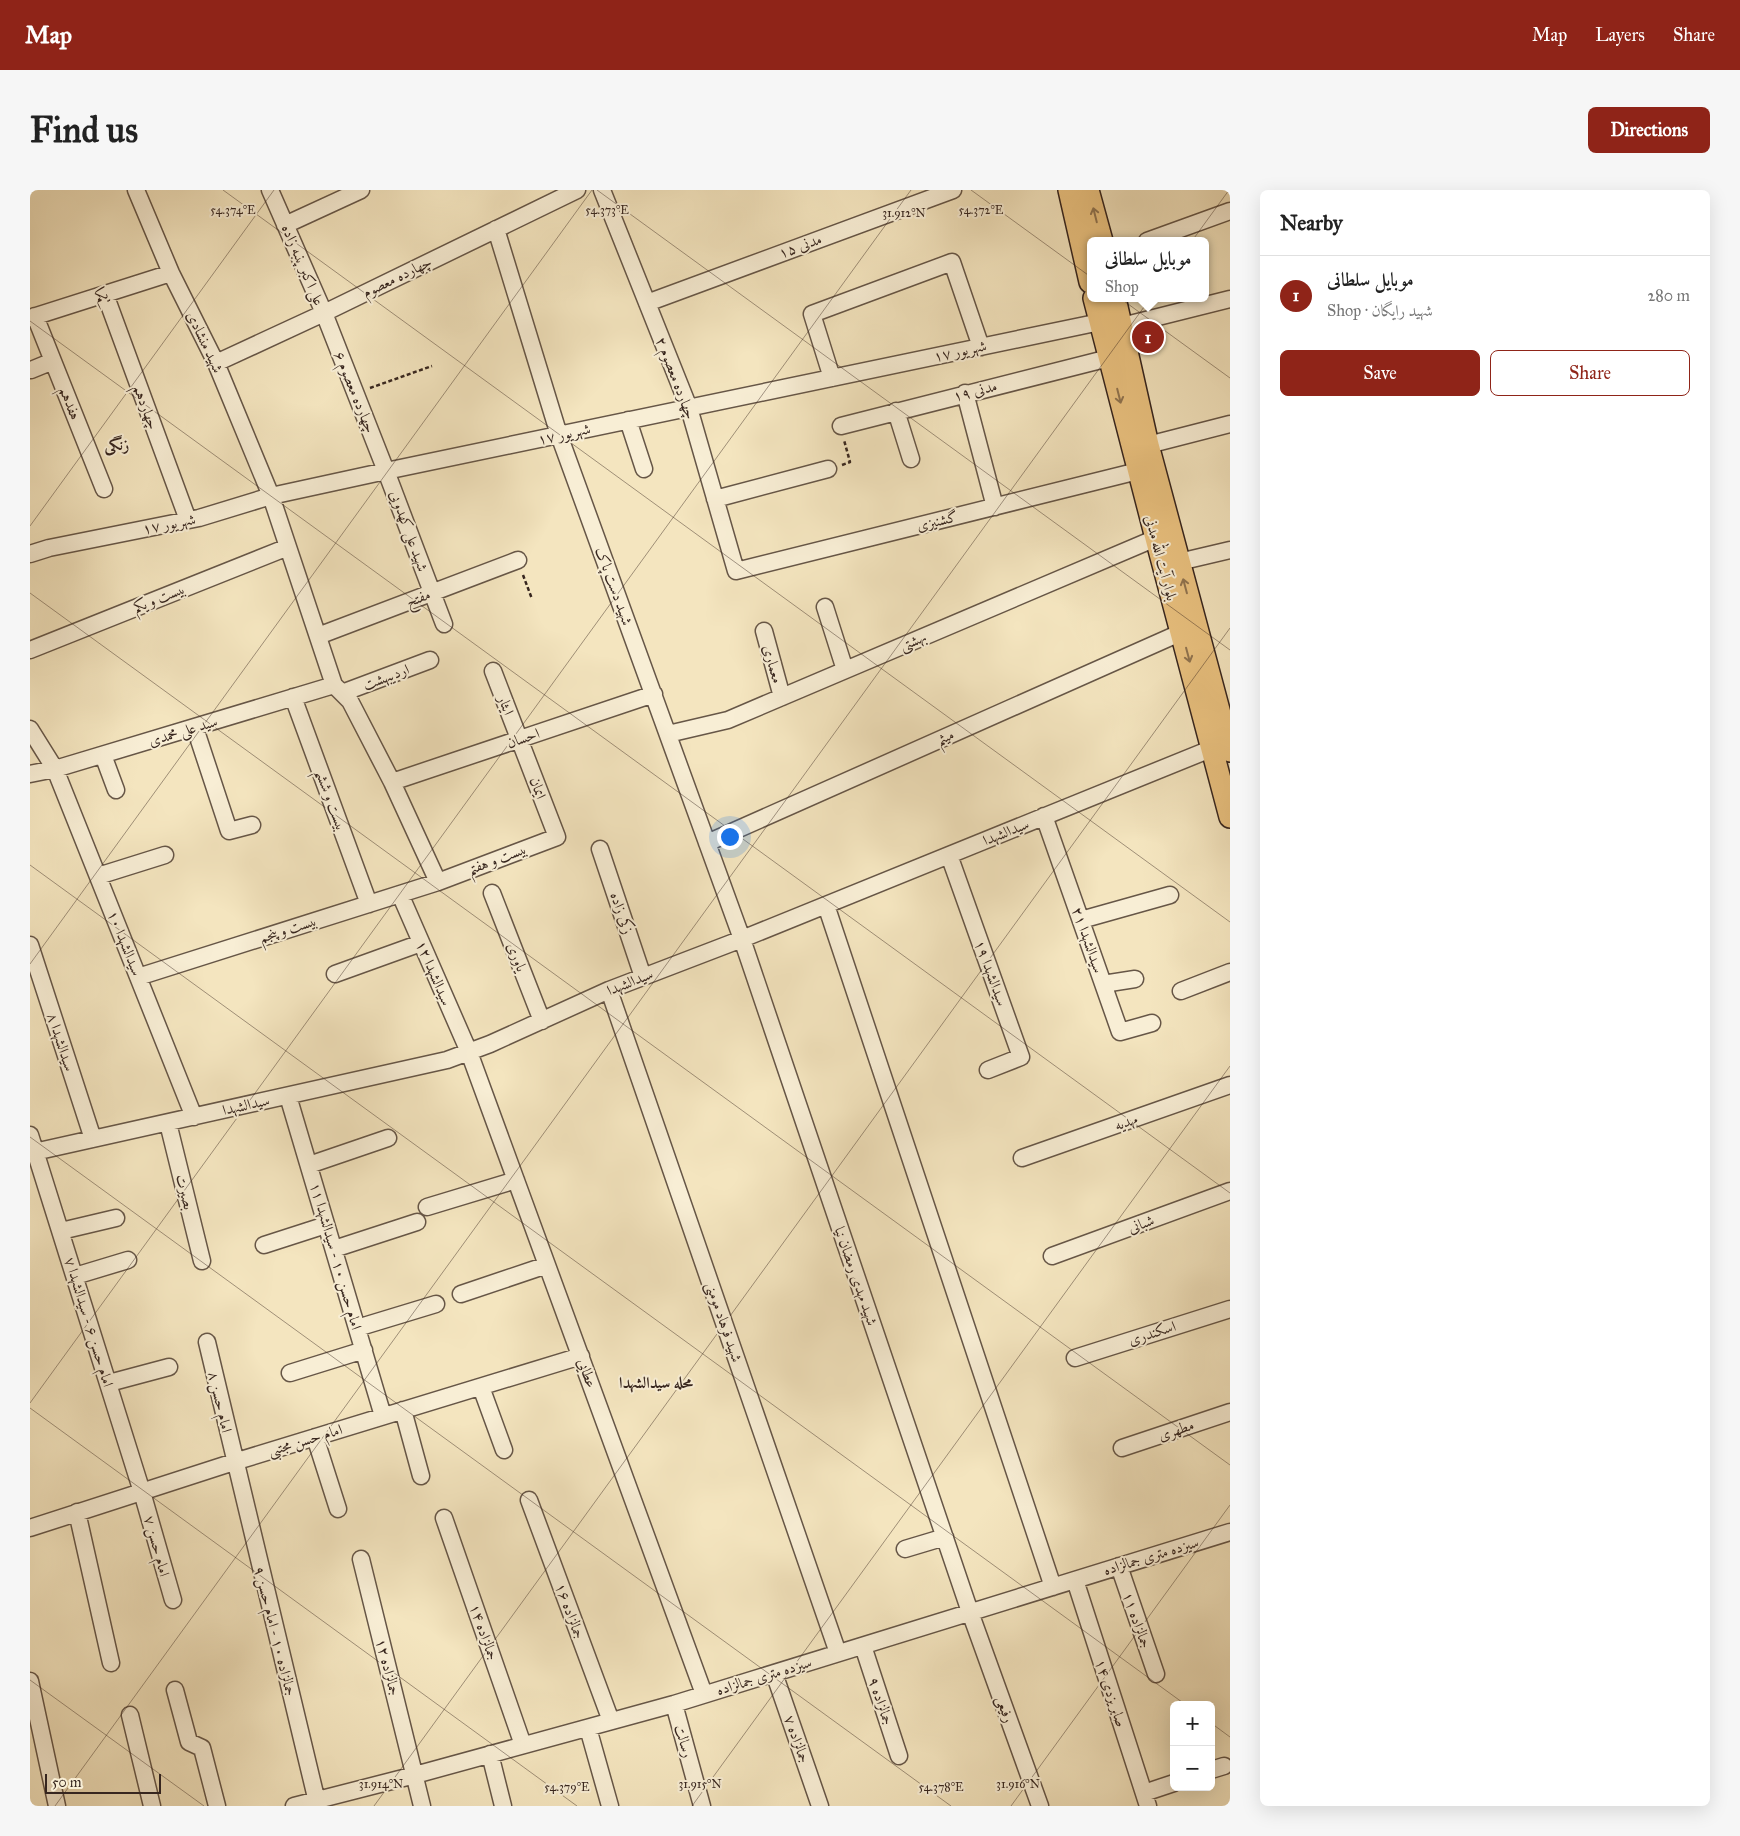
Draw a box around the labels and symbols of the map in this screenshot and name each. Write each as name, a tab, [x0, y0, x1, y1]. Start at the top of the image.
text: 54.374°E	[210, 203, 256, 217]
text: 54.373°E	[585, 203, 629, 217]
text: 54.372°E	[959, 203, 1004, 217]
text: 31.912°N	[882, 206, 926, 220]
one-way arrow	[1090, 208, 1099, 224]
street label: علی اکبر پنبه زاده	[276, 222, 328, 309]
street label: مدنی ۱۵	[776, 230, 824, 262]
street label: چهارده معصوم	[359, 253, 436, 305]
street label: یکم	[92, 284, 113, 310]
street label: شهید منشادی	[182, 308, 227, 376]
pin: 1	[1132, 318, 1164, 356]
street label: چهارده معصوم ۲	[648, 334, 700, 423]
street label: ۱۷ شهریور	[932, 337, 988, 366]
street label: چهارده معصوم ۶	[327, 348, 380, 437]
street label: مدنی ۱۹	[951, 377, 999, 405]
street label: چهاردهم	[125, 382, 162, 434]
street label: هفدهم	[51, 384, 85, 424]
one-way arrow	[1115, 388, 1124, 404]
street label: ۱۷ شهریور	[536, 420, 592, 449]
district label: زنگی	[105, 435, 130, 456]
street label: شهید علی کهدویی	[384, 488, 432, 575]
street label: گشنیزی	[915, 507, 959, 535]
street label: ۱۷ شهریور	[141, 510, 197, 539]
street label: بلوار آیت الله مدنی	[1140, 512, 1184, 603]
street label: شهید دست پاک	[590, 544, 636, 628]
one-way arrow	[1180, 578, 1190, 594]
street label: بیست و یکم	[130, 579, 190, 621]
street label: مفتح	[403, 585, 435, 616]
street label: بهشتی	[897, 627, 930, 656]
street label: معماری	[759, 643, 787, 685]
one-way arrow	[1183, 647, 1193, 663]
street label: اردیبهشت	[360, 660, 412, 695]
street label: ایثار	[492, 691, 518, 718]
street label: سید علی محمدی	[146, 712, 220, 752]
street label: احسان	[504, 724, 542, 752]
street label: میثم	[933, 725, 959, 754]
street label: بیست و ششم	[306, 767, 350, 835]
street label: ایمان	[526, 775, 550, 801]
street label: سیدالشهدا	[980, 815, 1032, 850]
your location	[717, 824, 743, 850]
street label: بیست و هفتم	[465, 839, 531, 884]
street label: زکی زاده	[606, 889, 639, 936]
street label: سیدالشهدا ۲۱	[1067, 905, 1108, 976]
street label: سیدالشهدا ۱۰	[103, 908, 146, 979]
street label: بیست و پنجم	[257, 911, 321, 951]
street label: سیدالشهدا ۱۲	[411, 938, 456, 1009]
street label: سیدالشهدا ۱۹	[970, 938, 1011, 1009]
street label: یاوری	[503, 940, 531, 975]
street label: سیدالشهدا	[604, 965, 656, 1000]
street label: سیدالشهدا ۸	[42, 1011, 79, 1074]
street label: سیدالشهدا	[221, 1091, 272, 1120]
street label: مهدیه	[1112, 1110, 1141, 1135]
street label: بصیرت	[172, 1172, 198, 1212]
street label: امام حسن ۱۰ - سیدالشهدا ۱۱	[303, 1180, 366, 1333]
street label: شبانی	[1125, 1211, 1157, 1237]
street label: شهید مهدی رمضان نیا	[830, 1224, 881, 1328]
street label: امام حسن ۶ - سیدالشهدا ۷	[57, 1255, 117, 1390]
street label: شهید فرهاد مومنی	[700, 1280, 746, 1365]
street label: اسکندری	[1126, 1317, 1178, 1349]
street label: عطایی	[572, 1356, 601, 1390]
street label: امام حسن ۸	[200, 1370, 236, 1435]
district label: محله سیدالشهدا	[619, 1373, 693, 1393]
street label: مطهری	[1156, 1416, 1197, 1445]
street label: امام حسن مجتبی	[266, 1420, 346, 1464]
street label: امام حسن ۷	[136, 1514, 174, 1579]
street label: سیزده متری جمالزاده	[1101, 1533, 1201, 1579]
street label: جمالزاده ۱۰ - امام حسن ۹	[246, 1564, 300, 1699]
street label: جمالزاده ۱۶	[552, 1581, 588, 1641]
street label: جمالزاده ۱۱	[1119, 1589, 1155, 1651]
street label: جمالزاده ۱۴	[466, 1601, 502, 1663]
street label: جمالزاده ۱۲	[372, 1637, 404, 1697]
street label: سیزده متری جمالزاده	[714, 1653, 814, 1699]
street label: صابر یزدی ۱۴	[1092, 1657, 1130, 1729]
street label: جمالزاده ۹	[865, 1675, 897, 1727]
street label: رفیعی	[990, 1693, 1018, 1726]
street label: جمالزاده ۷	[780, 1713, 814, 1765]
street label: رسالت	[671, 1722, 697, 1760]
scale bar	[45, 1771, 161, 1794]
text: 31.914°N	[359, 1777, 403, 1791]
text: 31.915°N	[678, 1777, 722, 1791]
text: 31.916°N	[996, 1777, 1040, 1791]
text: 54.379°E	[544, 1780, 590, 1794]
text: 54.378°E	[918, 1780, 964, 1794]

